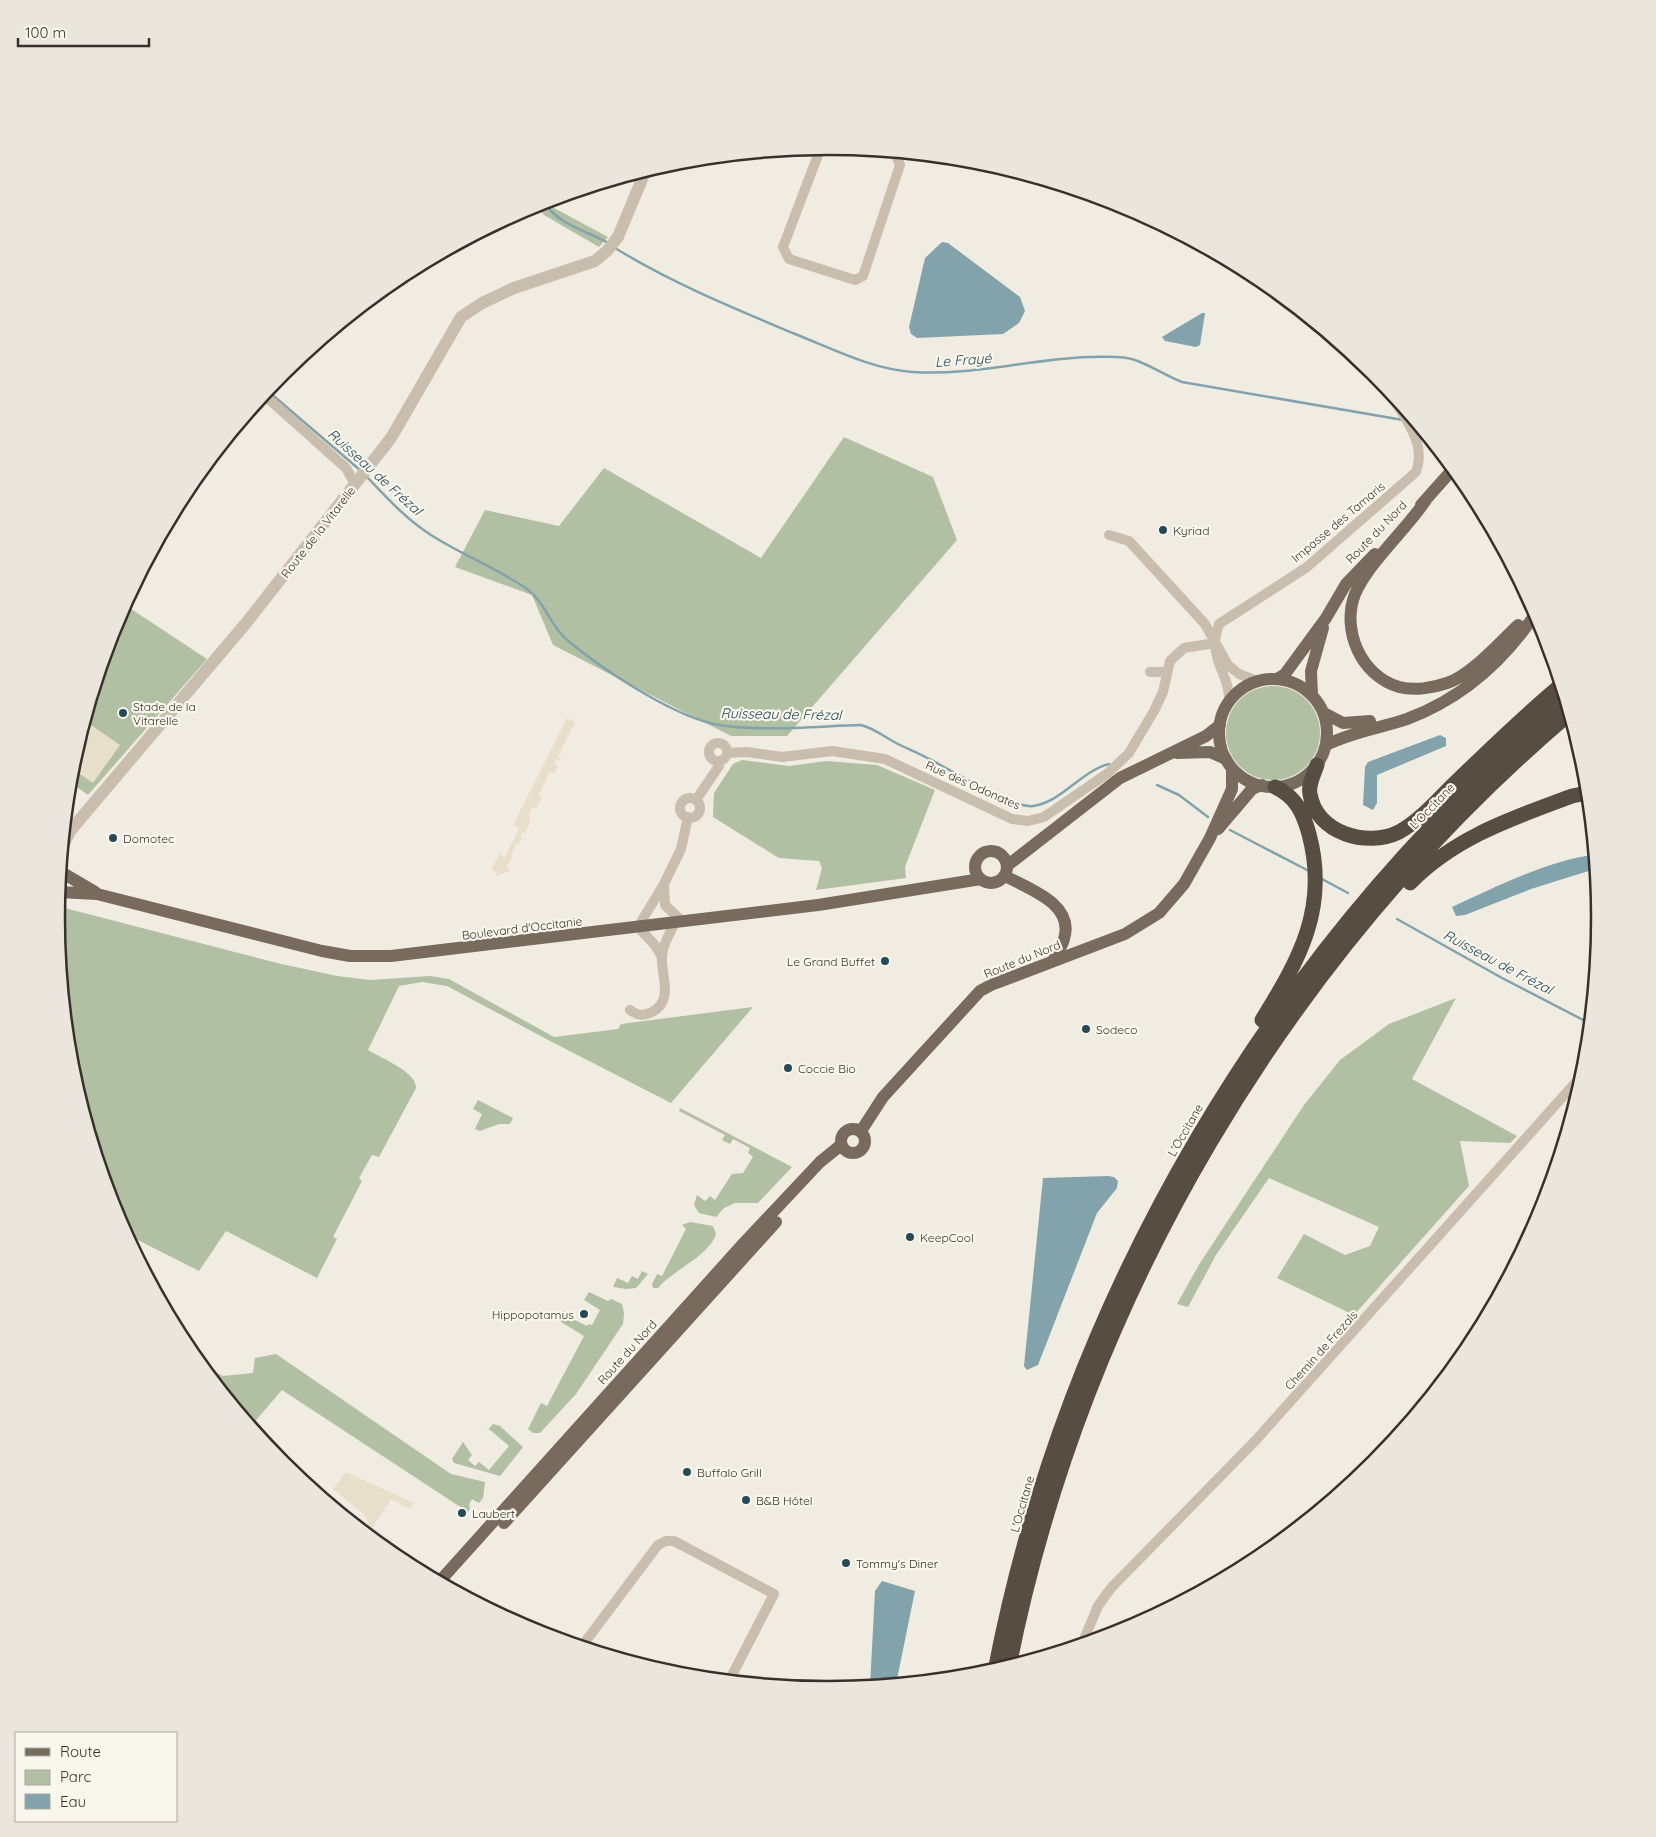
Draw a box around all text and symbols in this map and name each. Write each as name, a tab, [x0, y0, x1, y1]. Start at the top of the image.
scale bar	[18, 15, 149, 47]
text: 100 m	[25, 23, 66, 42]
water label: Le Frayé	[934, 349, 993, 371]
water label: Ruisseau de Frézal	[324, 425, 427, 520]
street label: Impasse des Tamaris	[1288, 478, 1388, 565]
street label: Route de la Vitarelle	[278, 483, 359, 581]
street label: Route du Nord	[1342, 498, 1410, 566]
place label: Kyriad	[1173, 523, 1209, 538]
marker: Kyriad	[1157, 524, 1169, 536]
place label: Stade de la Vitarelle	[133, 699, 196, 728]
water label: Ruisseau de Frézal	[720, 704, 843, 724]
marker: Stade de la Vitarelle	[117, 707, 129, 719]
street label: Rue des Odonates	[923, 757, 1023, 813]
street label: L'Occitane	[1406, 780, 1458, 832]
place label: Domotec	[123, 831, 174, 846]
marker: Domotec	[107, 832, 119, 844]
street label: Boulevard d'Occitanie	[461, 913, 583, 943]
water label: Ruisseau de Frézal	[1440, 926, 1557, 999]
street label: Route du Nord	[981, 937, 1063, 981]
place label: Le Grand Buffet	[787, 954, 875, 969]
marker: Le Grand Buffet	[879, 955, 891, 967]
place label: Sodeco	[1096, 1022, 1138, 1037]
marker: Sodeco	[1080, 1023, 1092, 1035]
place label: Coccie Bio	[798, 1061, 856, 1076]
marker: Coccie Bio	[782, 1062, 794, 1074]
street label: L'Occitane	[1164, 1101, 1206, 1159]
place label: KeepCool	[920, 1230, 974, 1245]
marker: KeepCool	[904, 1231, 916, 1243]
place label: Hippopotamus	[492, 1307, 574, 1322]
street label: Chemin de Frezals	[1281, 1307, 1361, 1393]
marker: Hippopotamus	[578, 1308, 590, 1320]
street label: Route du Nord	[594, 1317, 660, 1387]
place label: Buffalo Grill	[697, 1465, 762, 1480]
marker: Buffalo Grill	[681, 1466, 693, 1478]
street label: L'Occitane	[1007, 1474, 1037, 1534]
place label: B&B Hôtel	[756, 1493, 813, 1508]
marker: B&B Hôtel	[740, 1494, 752, 1506]
place label: Laubert	[472, 1506, 515, 1521]
marker: Laubert	[456, 1507, 468, 1519]
place label: Tommy's Diner	[856, 1556, 939, 1571]
marker: Tommy's Diner	[840, 1557, 852, 1569]
legend	[15, 1732, 178, 1822]
text: Route	[60, 1742, 101, 1761]
text: Parc	[60, 1767, 91, 1786]
text: Eau	[60, 1792, 86, 1811]

